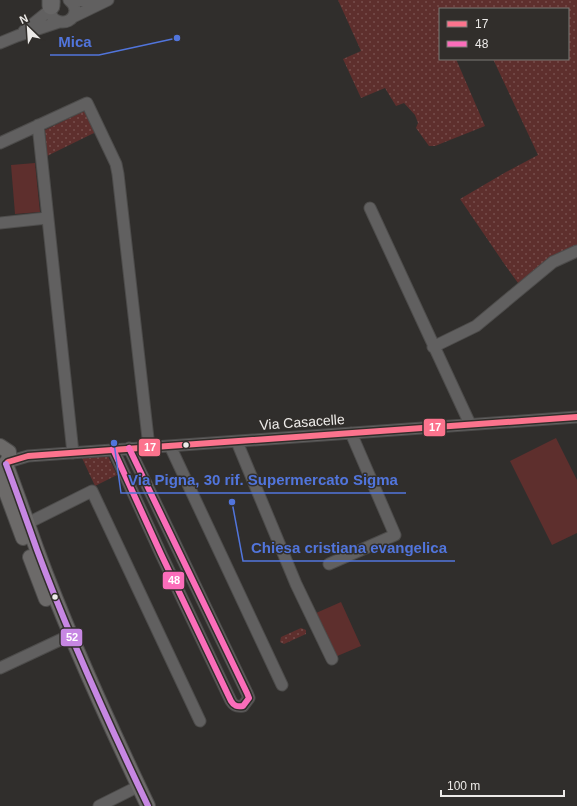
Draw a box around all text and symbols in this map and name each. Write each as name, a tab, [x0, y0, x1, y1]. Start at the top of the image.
north arrow	[8, 8, 48, 48]
legend	[439, 8, 569, 60]
text: N	[18, 12, 30, 26]
text: 17	[475, 17, 489, 31]
callout: Mica	[50, 28, 99, 55]
text: Mica	[58, 33, 92, 50]
text: 48	[475, 37, 489, 51]
street label: Via Casacelle	[259, 411, 345, 433]
line badge: 17	[423, 418, 446, 437]
text: 17	[429, 421, 441, 433]
line badge: 17	[138, 438, 161, 457]
unlabelled marker	[181, 440, 191, 450]
text: 17	[144, 441, 156, 453]
callout: Via Pigna, 30 rif. Supermercato Sigma	[121, 466, 406, 493]
text: Via Pigna, 30 rif. Supermercato Sigma	[128, 471, 399, 488]
callout: Chiesa cristiana evangelica	[243, 534, 455, 561]
text: Chiesa cristiana evangelica	[251, 539, 448, 556]
line badge: 48	[162, 571, 185, 590]
text: 48	[168, 574, 180, 586]
unlabelled marker	[50, 592, 60, 602]
line badge: 52	[60, 628, 83, 647]
text: 52	[66, 631, 78, 643]
scale bar	[441, 772, 564, 798]
text: 100 m	[447, 779, 480, 793]

